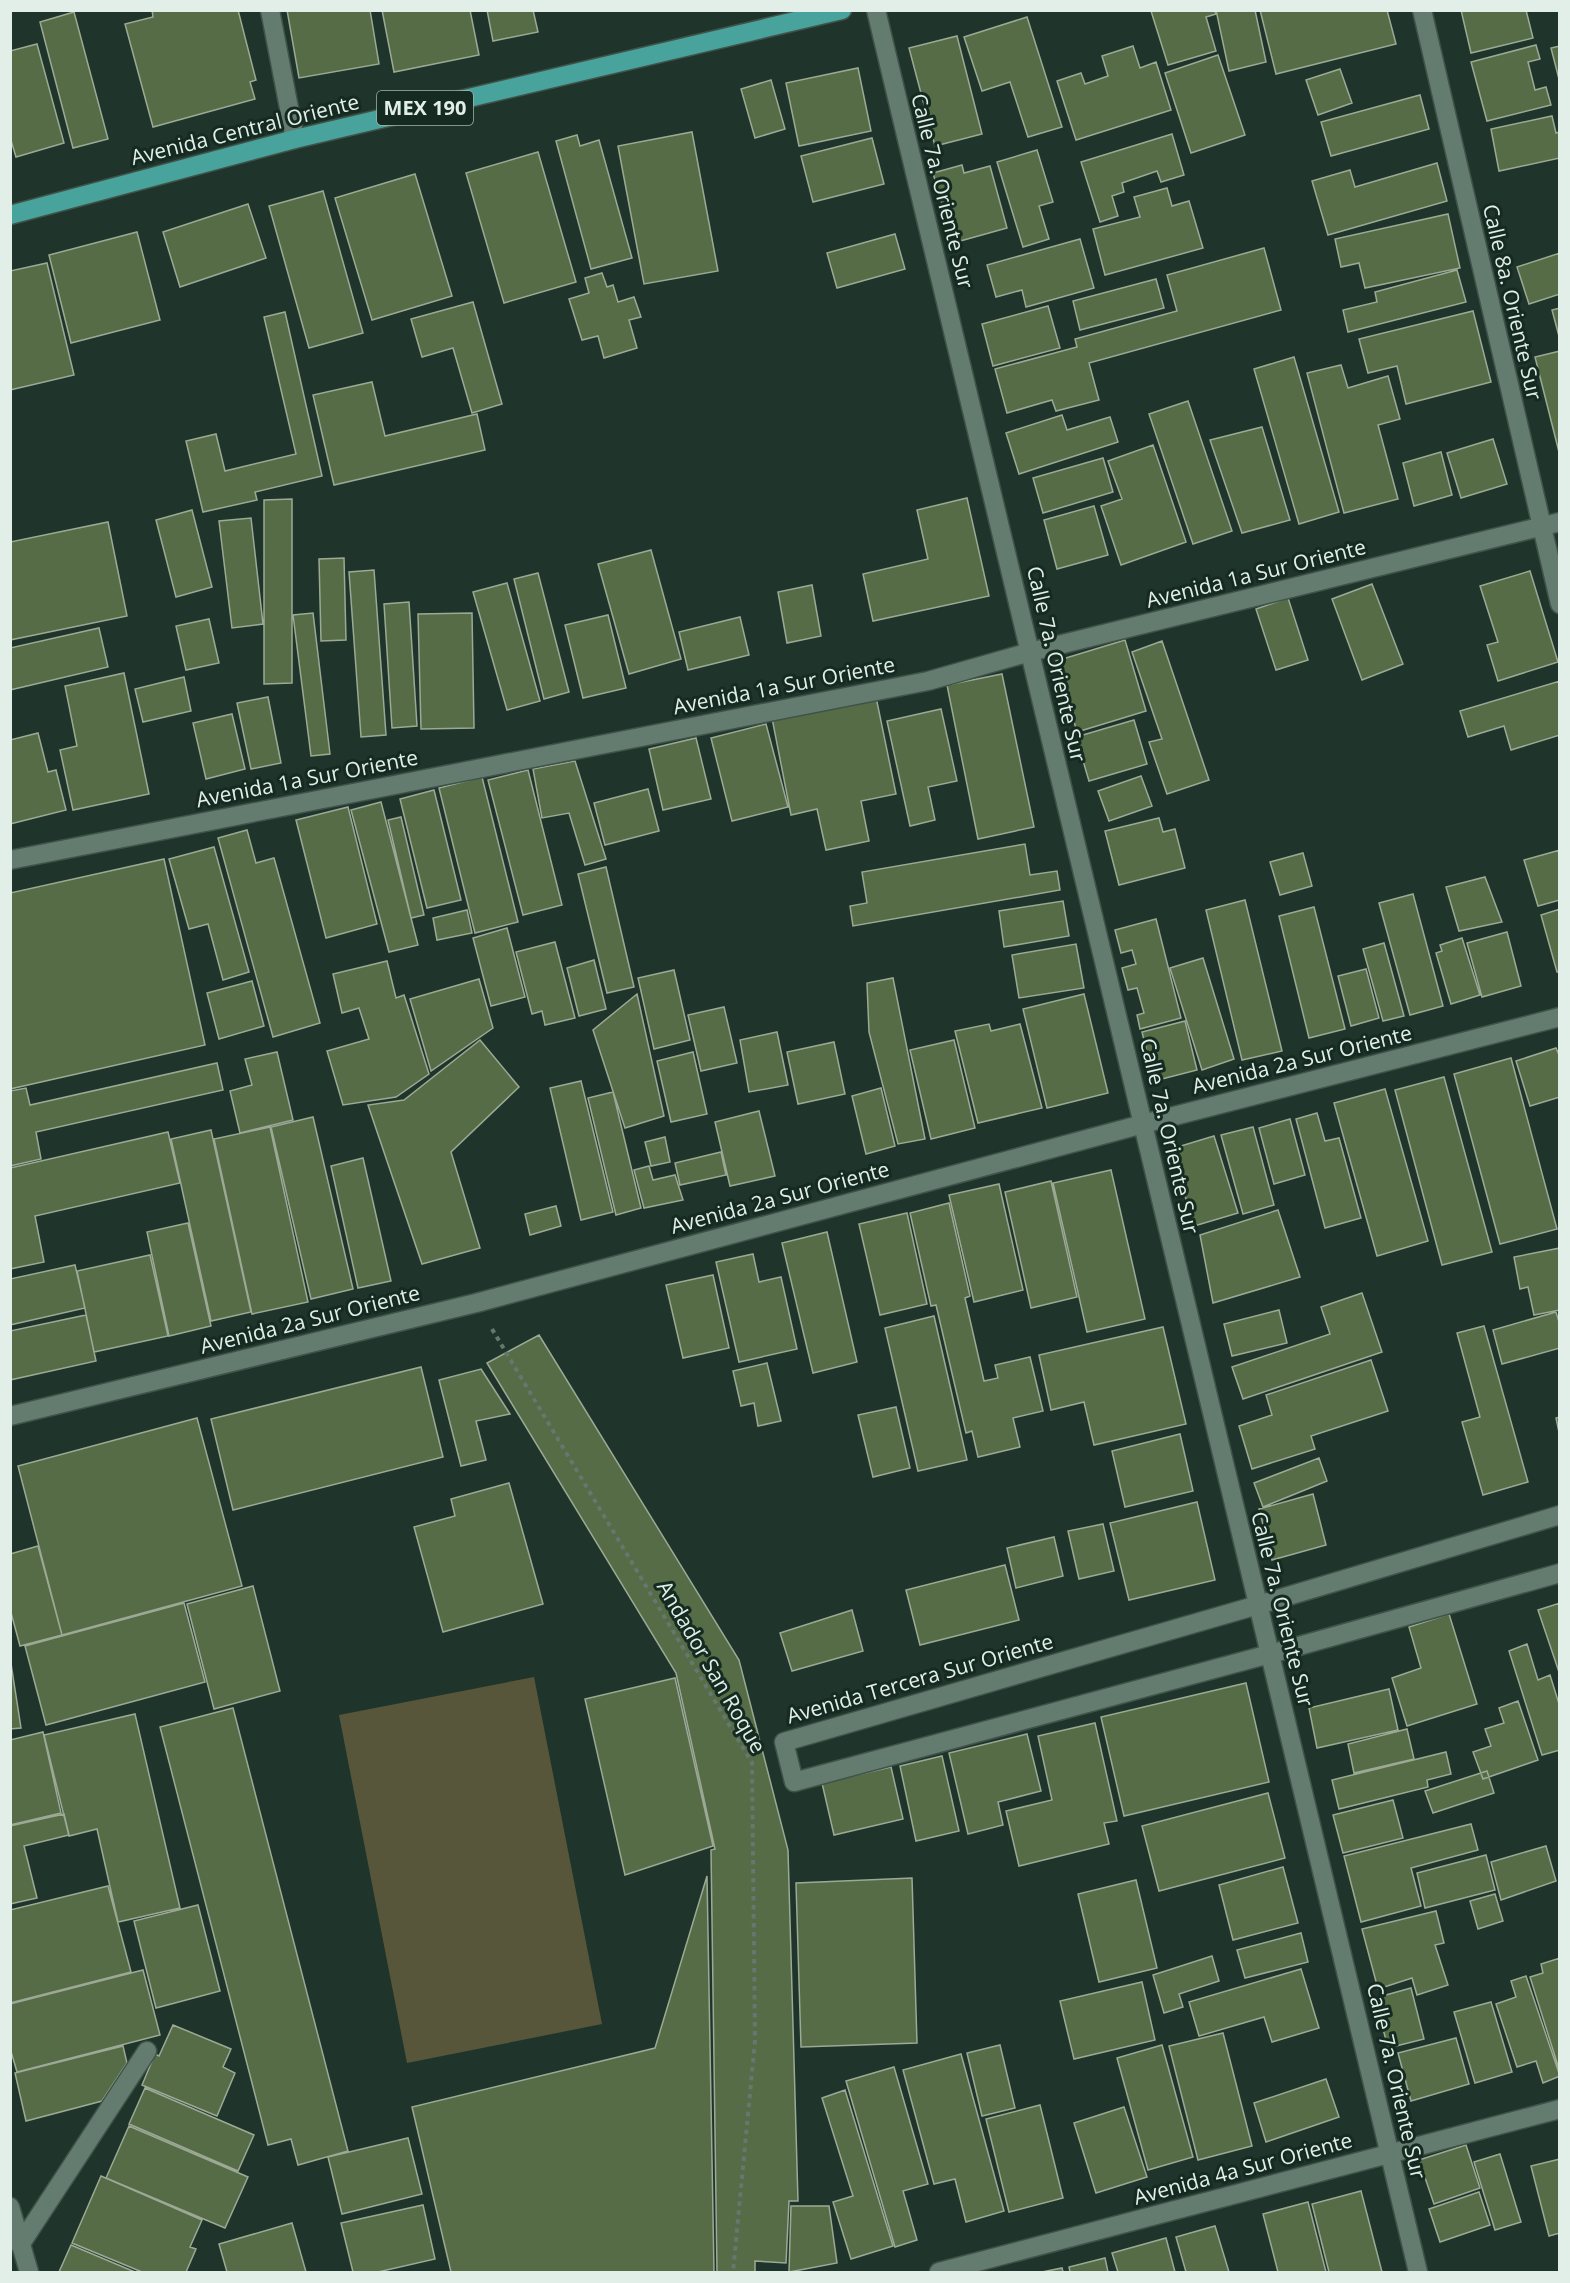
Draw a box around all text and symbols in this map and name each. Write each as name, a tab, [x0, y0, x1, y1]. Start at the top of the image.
street label: Avenida Central Oriente	[128, 87, 362, 171]
street label: Calle 7a. Oriente Sur	[905, 90, 981, 292]
road number: MEX 190	[377, 91, 473, 125]
street label: Calle 8a. Oriente Sur	[1477, 201, 1549, 403]
street label: Avenida 1a Sur Oriente	[1143, 532, 1369, 614]
street label: Calle 7a. Oriente Sur	[1021, 563, 1093, 765]
street label: Avenida 1a Sur Oriente	[670, 650, 897, 720]
street label: Avenida 1a Sur Oriente	[193, 743, 420, 813]
street label: Avenida 2a Sur Oriente	[1189, 1018, 1415, 1100]
street label: Calle 7a. Oriente Sur	[1134, 1035, 1206, 1237]
street label: Avenida 2a Sur Oriente	[667, 1154, 892, 1240]
street label: Avenida 2a Sur Oriente	[197, 1278, 423, 1360]
street label: Calle 7a. Oriente Sur	[1245, 1508, 1321, 1710]
street label: Andador San Roque	[651, 1575, 773, 1758]
street label: Avenida Tercera Sur Oriente	[783, 1627, 1056, 1730]
street label: Calle 7a. Oriente Sur	[1361, 1980, 1433, 2182]
street label: Avenida 4a Sur Oriente	[1130, 2125, 1355, 2211]

